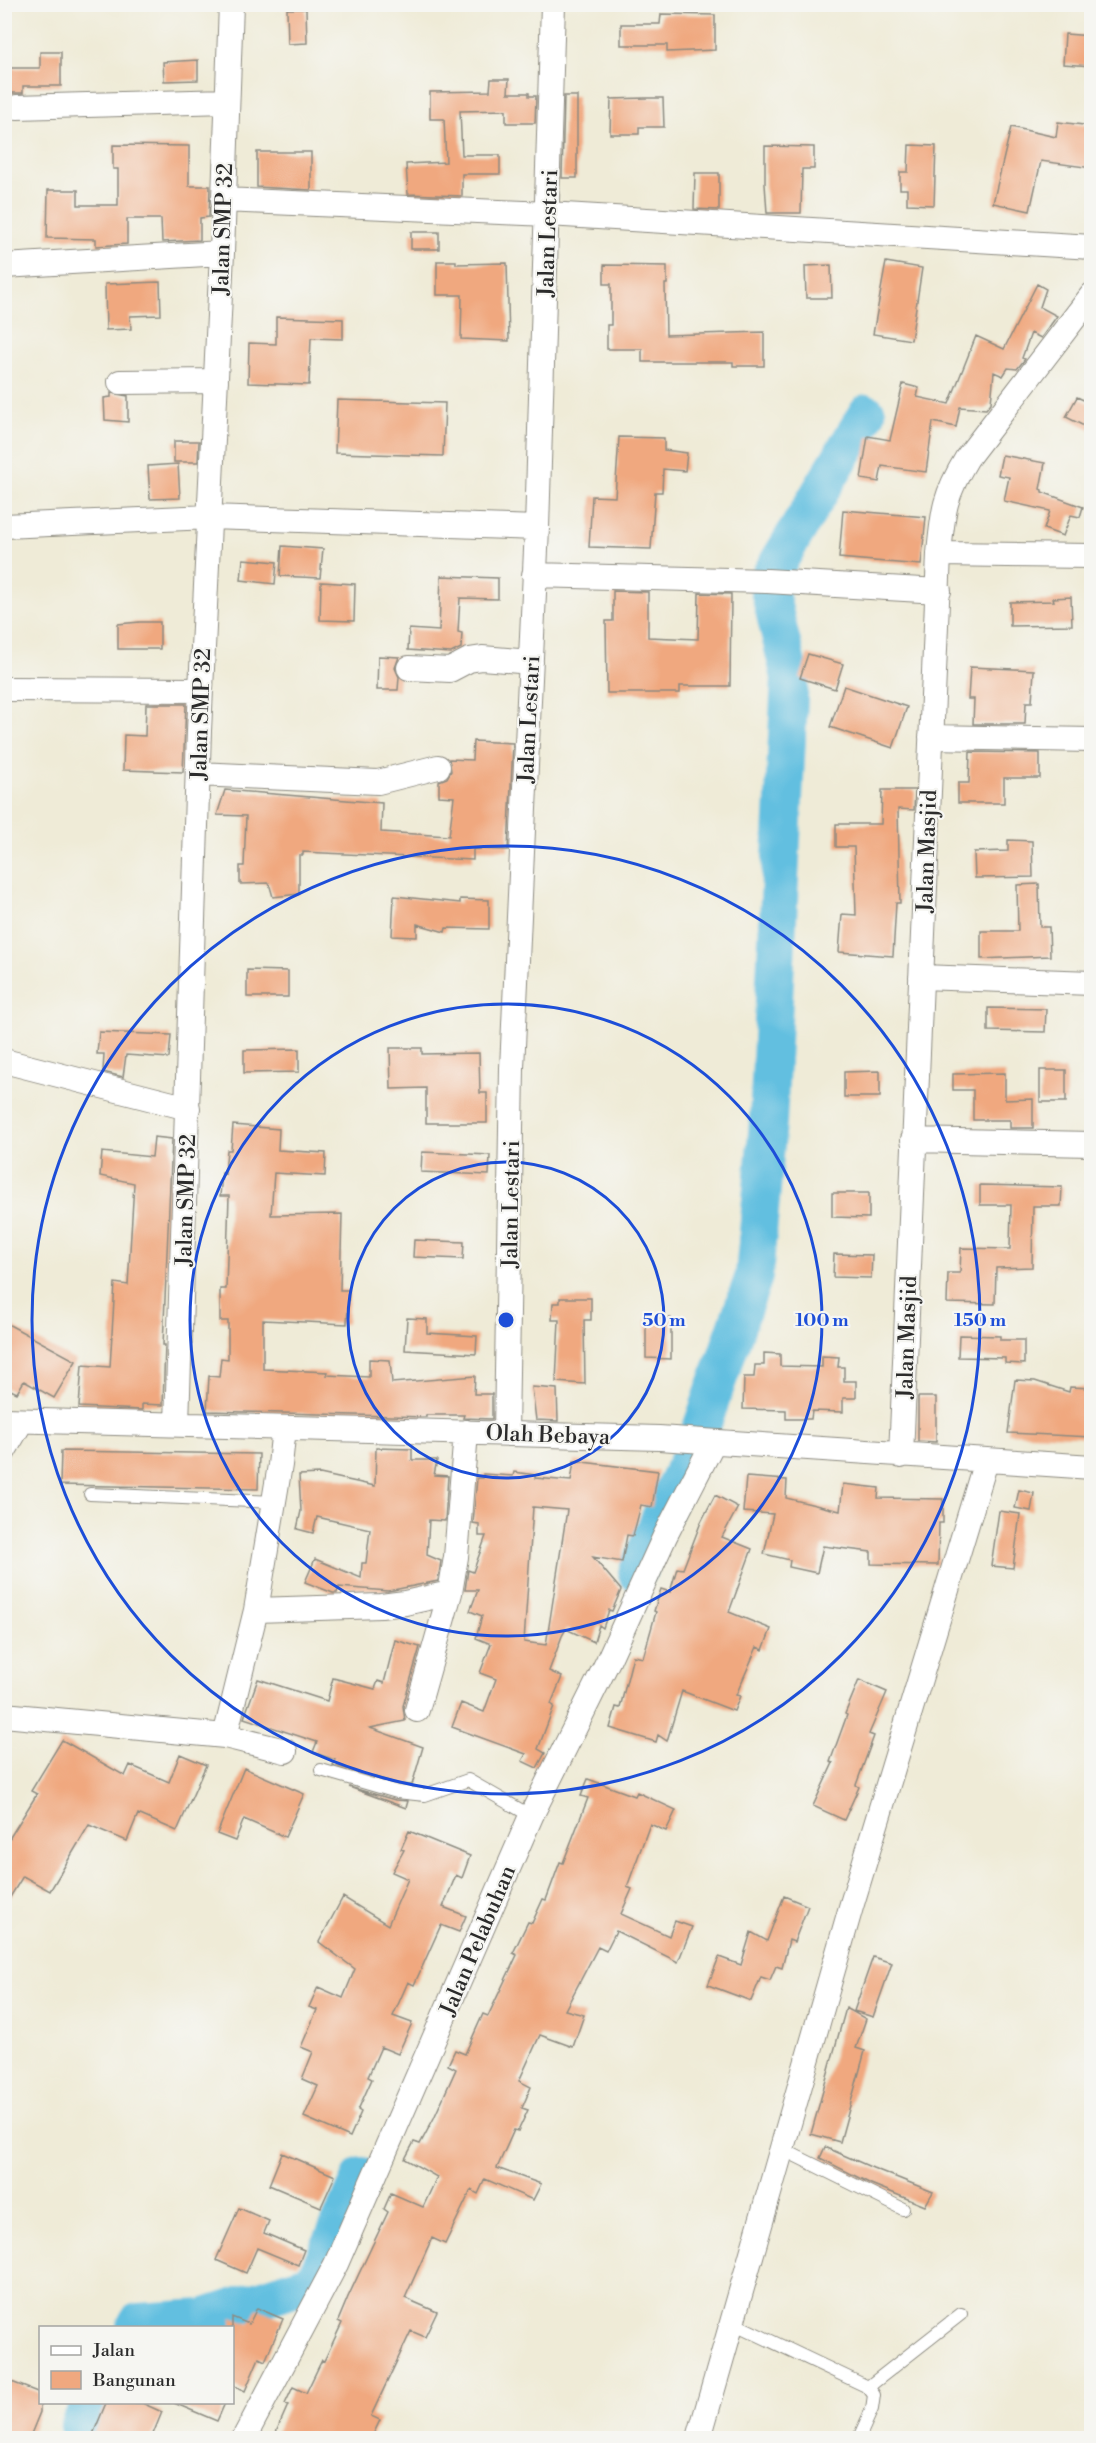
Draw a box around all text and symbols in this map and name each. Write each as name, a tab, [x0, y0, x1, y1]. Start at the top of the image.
street label: Jalan SMP 32	[208, 163, 239, 297]
street label: Jalan Lestari	[533, 169, 564, 298]
street label: Jalan SMP 32	[186, 648, 217, 782]
street label: Jalan Lestari	[513, 655, 546, 785]
street label: Jalan Masjid	[912, 789, 943, 914]
street label: Jalan SMP 32	[171, 1134, 202, 1268]
street label: Jalan Lestari	[497, 1140, 526, 1269]
street label: Jalan Masjid	[892, 1275, 923, 1400]
text: 50 m	[642, 1309, 686, 1332]
text: 100 m	[795, 1309, 849, 1332]
text: 150 m	[954, 1309, 1007, 1332]
centre of rings	[496, 1310, 516, 1330]
street label: Olah Bebaya	[485, 1420, 611, 1451]
street label: Jalan Pelabuhan	[434, 1861, 522, 2021]
legend	[39, 2326, 234, 2404]
text: Jalan	[92, 2339, 135, 2362]
text: Bangunan	[92, 2369, 176, 2392]

